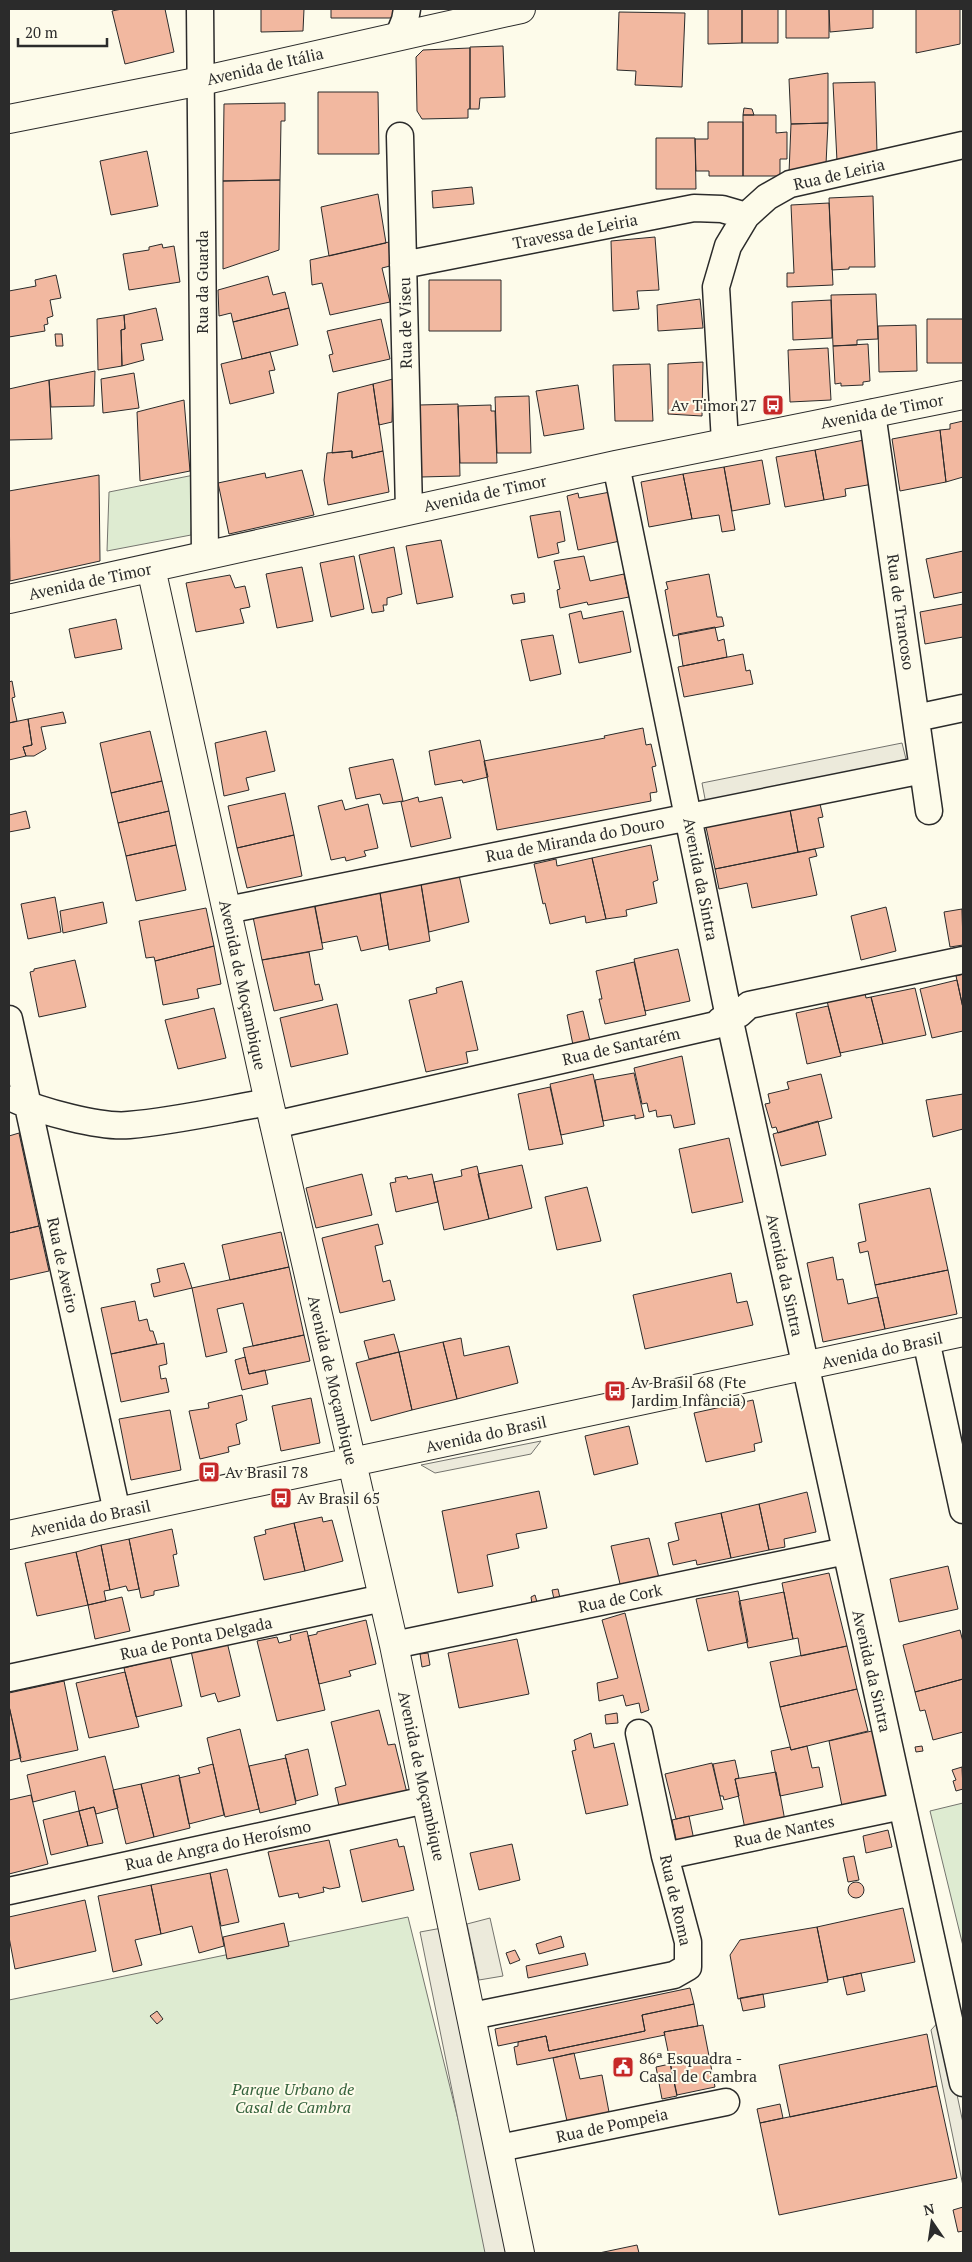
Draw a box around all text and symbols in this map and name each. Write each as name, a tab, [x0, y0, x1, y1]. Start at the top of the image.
scale bar	[18, 15, 106, 47]
text: 20 m	[25, 22, 58, 42]
street label: Avenida de Itália	[205, 42, 325, 90]
street label: Rua de Leiria	[791, 153, 887, 195]
street label: Travessa de Leiria	[511, 208, 639, 254]
street label: Rua da Guarda	[191, 230, 213, 334]
street label: Rua de Viseu	[393, 277, 417, 369]
street label: Avenida de Timor	[818, 388, 946, 434]
bus stop icon: Av Timor 27	[761, 393, 785, 417]
place label: Av Timor 27	[671, 394, 757, 416]
street label: Avenida de Timor	[422, 469, 549, 517]
street label: Rua de Trancoso	[882, 552, 920, 672]
street label: Avenida de Timor	[27, 557, 154, 605]
street label: Rua de Miranda do Douro	[484, 811, 666, 867]
street label: Avenida da Sintra	[678, 816, 724, 942]
street label: Avenida de Moçambique	[214, 898, 272, 1072]
street label: Rua de Santarém	[560, 1022, 682, 1070]
street label: Avenida da Sintra	[761, 1212, 809, 1338]
street label: Rua de Aveiro	[42, 1215, 84, 1315]
street label: Avenida de Moçambique	[303, 1293, 363, 1467]
street label: Avenida do Brasil	[820, 1326, 945, 1374]
place label: Av Brasil 68 (Fte Jardim Infância)	[631, 1371, 746, 1411]
bus stop icon: Av Brasil 68 (Fte Jardim Infância)	[603, 1379, 627, 1403]
street label: Avenida do Brasil	[424, 1410, 549, 1458]
bus stop icon: Av Brasil 78	[197, 1460, 221, 1484]
place label: Av Brasil 78	[225, 1461, 308, 1483]
bus stop icon: Av Brasil 65	[269, 1486, 293, 1510]
place label: Av Brasil 65	[297, 1487, 380, 1509]
street label: Avenida do Brasil	[28, 1494, 153, 1542]
street label: Rua de Cork	[576, 1578, 665, 1618]
street label: Avenida da Sintra	[847, 1608, 897, 1734]
street label: Rua de Ponta Delgada	[118, 1611, 274, 1665]
street label: Avenida de Moçambique	[393, 1689, 451, 1863]
street label: Rua de Nantes	[732, 1810, 836, 1852]
street label: Rua de Angra do Heroísmo	[123, 1815, 313, 1875]
street label: Rua de Roma	[655, 1852, 697, 1948]
place label: 86ª Esquadra - Casal de Cambra	[639, 2047, 757, 2087]
public building icon: 86ª Esquadra - Casal de Cambra	[611, 2055, 635, 2079]
park label: Parque Urbano de Casal de Cambra	[231, 2078, 354, 2118]
street label: Rua de Pompeia	[554, 2102, 670, 2148]
north arrow	[907, 2197, 957, 2247]
text: N	[922, 2198, 937, 2219]

